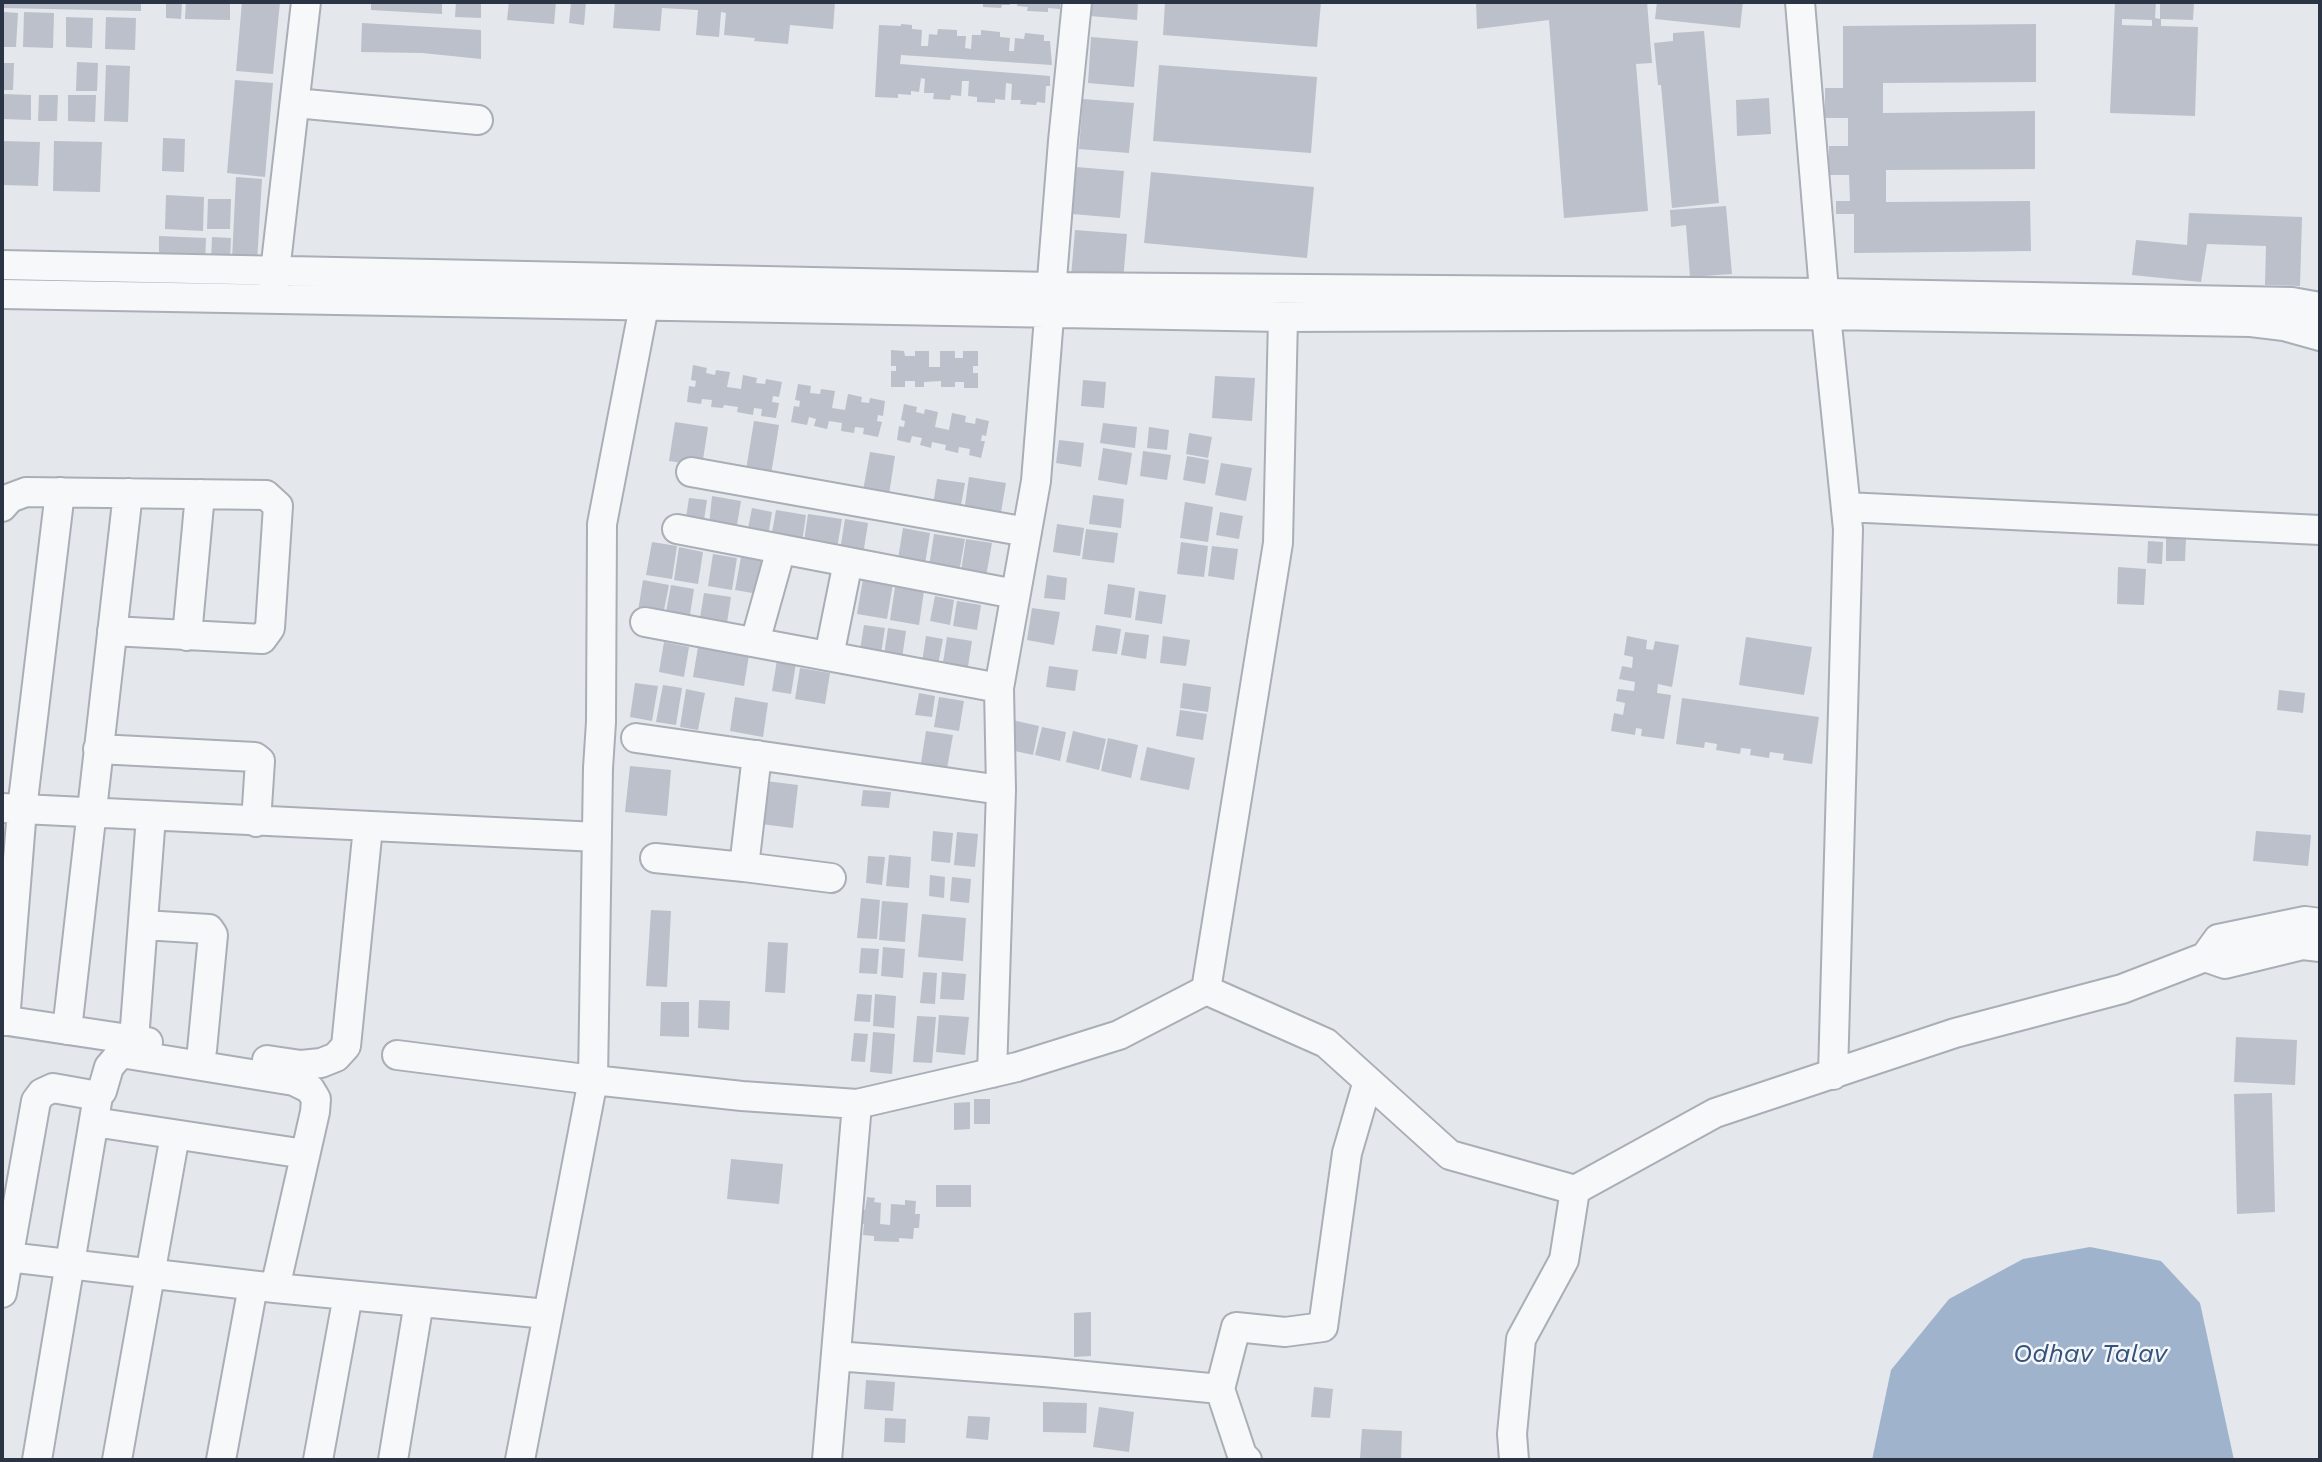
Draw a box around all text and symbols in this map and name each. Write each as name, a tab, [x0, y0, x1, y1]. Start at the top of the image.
water label: Odhav Talav	[2013, 1338, 2167, 1370]

